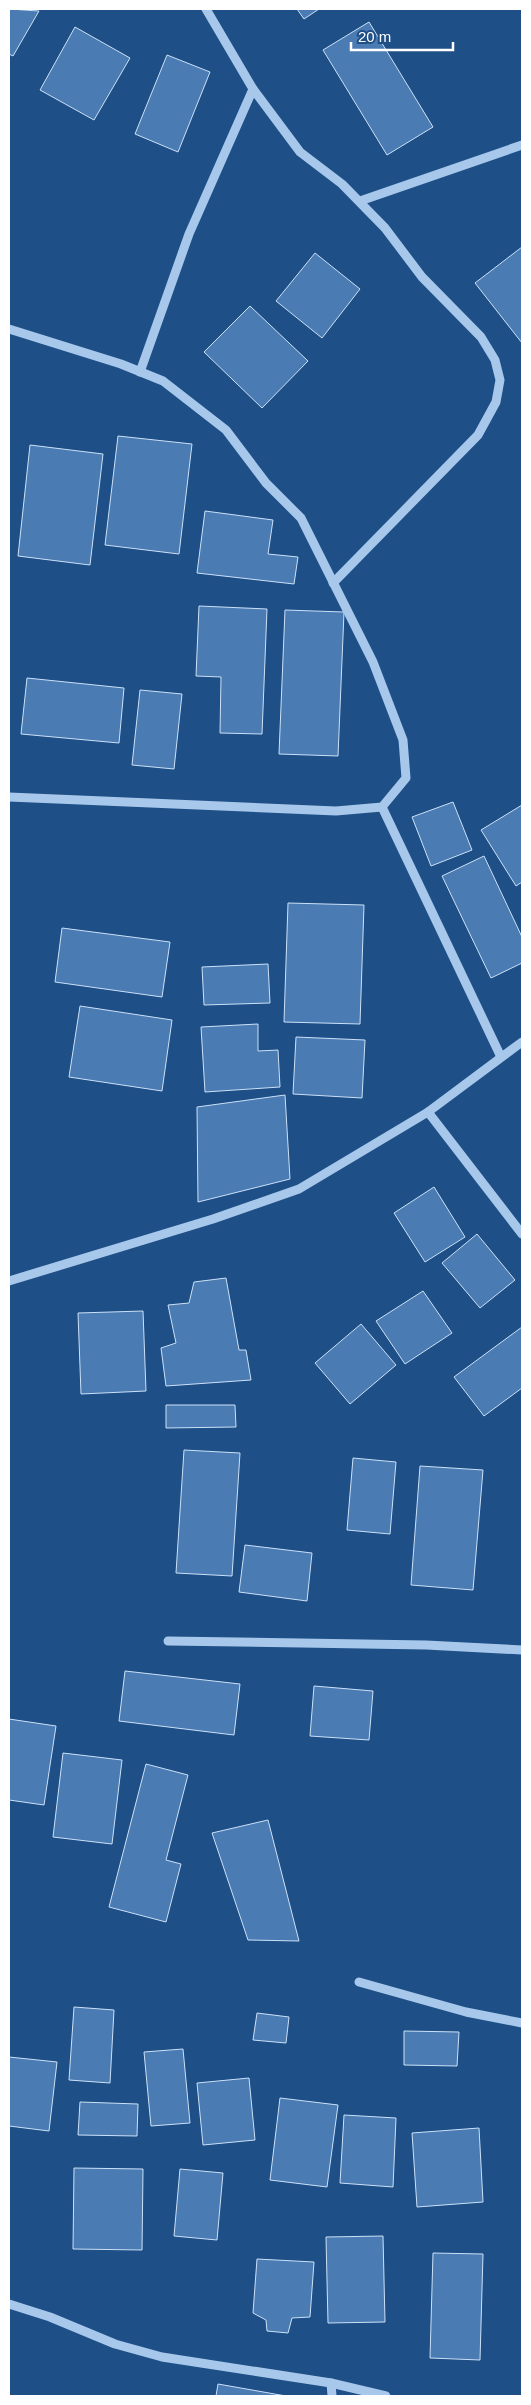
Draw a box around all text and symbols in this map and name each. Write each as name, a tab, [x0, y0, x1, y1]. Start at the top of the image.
scale bar	[351, 20, 454, 52]
text: 20 m	[358, 28, 391, 45]

